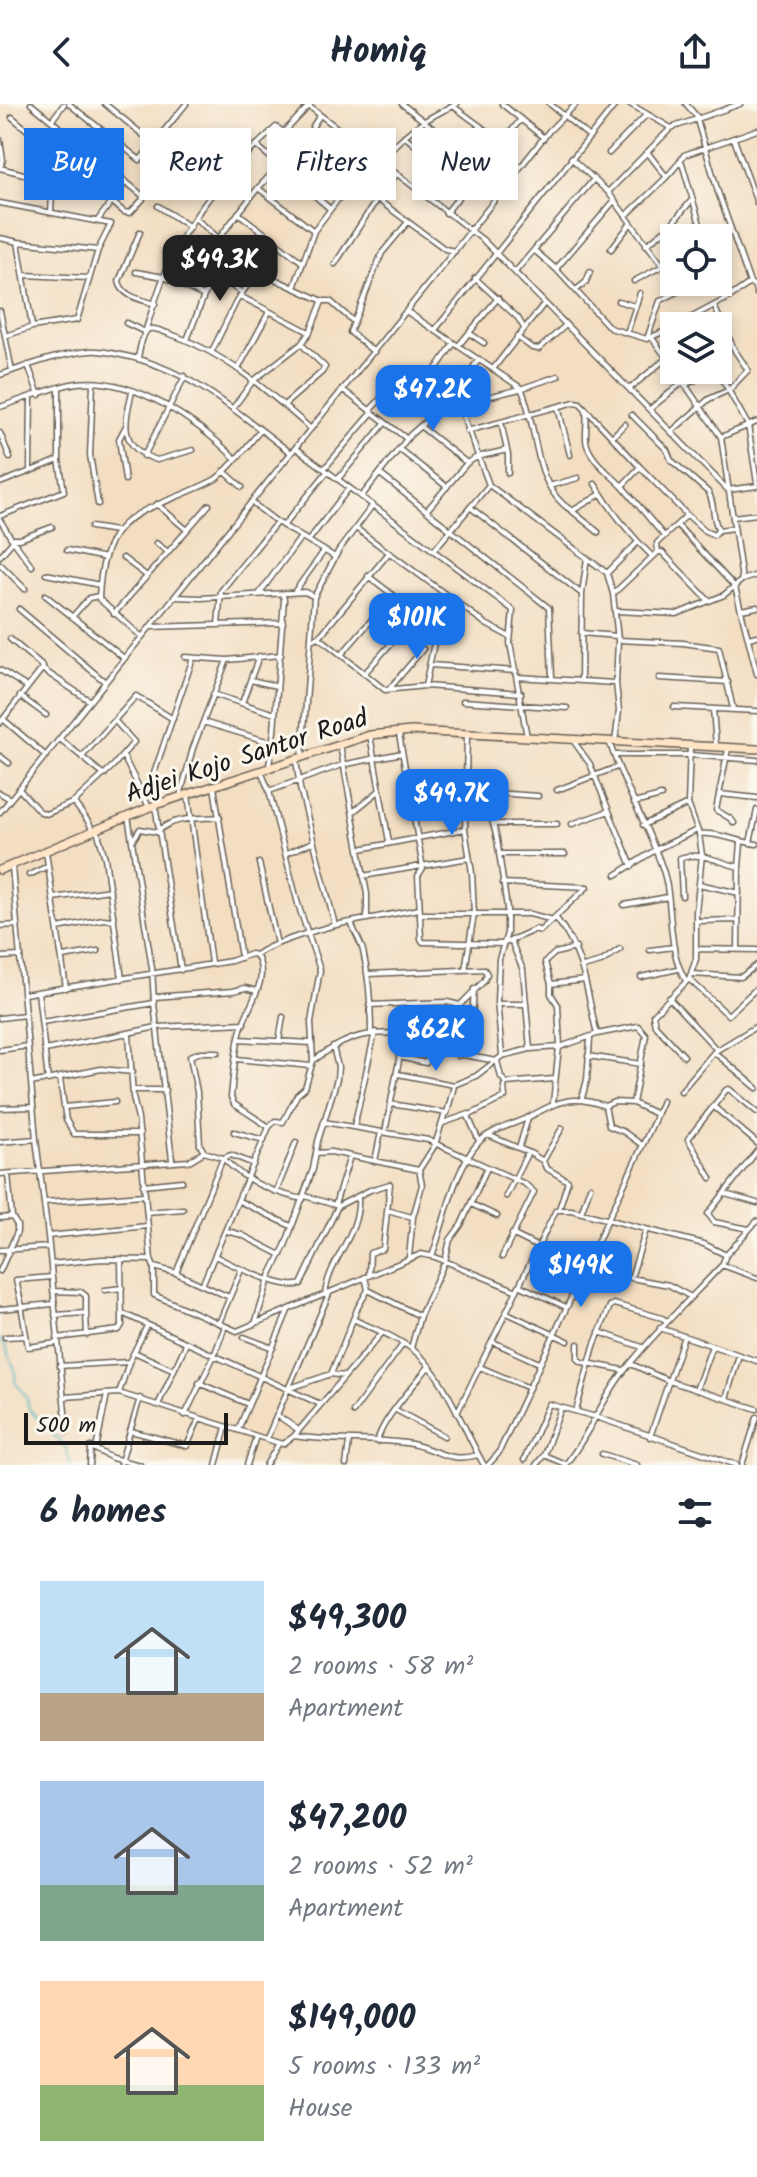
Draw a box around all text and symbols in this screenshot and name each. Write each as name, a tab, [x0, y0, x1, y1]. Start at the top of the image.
text: Homiq	[330, 24, 427, 81]
icon: back	[40, 30, 84, 74]
icon: share	[673, 30, 717, 74]
chip: Buy	[24, 128, 124, 200]
chip: Rent	[140, 128, 251, 200]
chip: Filters	[267, 128, 396, 200]
chip: New	[412, 128, 518, 200]
map controls	[660, 224, 732, 384]
button: locate	[660, 224, 732, 296]
pin: $49.3K	[155, 235, 285, 303]
text: $49.3K	[181, 240, 259, 282]
button: layers	[660, 312, 732, 384]
pin: $47.2K	[368, 365, 498, 433]
text: $47.2K	[394, 370, 472, 412]
pin: $101K	[361, 593, 473, 661]
text: $101K	[387, 598, 447, 640]
street label: Adjei Kojo Santor Road	[120, 698, 375, 816]
pin: $49.7K	[387, 769, 517, 837]
text: $49.7K	[414, 774, 490, 816]
pin: $62K	[389, 1005, 483, 1073]
text: $62K	[406, 1010, 466, 1052]
pin: $149K	[525, 1241, 637, 1309]
text: $149K	[548, 1246, 614, 1288]
scale bar	[24, 1409, 228, 1445]
text: 500 m	[36, 1409, 96, 1444]
text: 6 homes	[40, 1486, 166, 1540]
icon: filters	[673, 1491, 717, 1535]
text: $49,300	[288, 1592, 406, 1646]
icon: home	[104, 1613, 200, 1709]
text: 2 rooms · 58 m²	[288, 1646, 473, 1688]
text: Apartment	[288, 1688, 403, 1730]
text: $47,200	[288, 1792, 406, 1846]
icon: home	[104, 1813, 200, 1909]
text: 2 rooms · 52 m²	[288, 1846, 473, 1888]
text: Apartment	[288, 1888, 403, 1930]
text: $149,000	[288, 1992, 415, 2046]
icon: home	[104, 2013, 200, 2109]
text: 5 rooms · 133 m²	[288, 2046, 480, 2088]
text: House	[288, 2088, 352, 2130]

